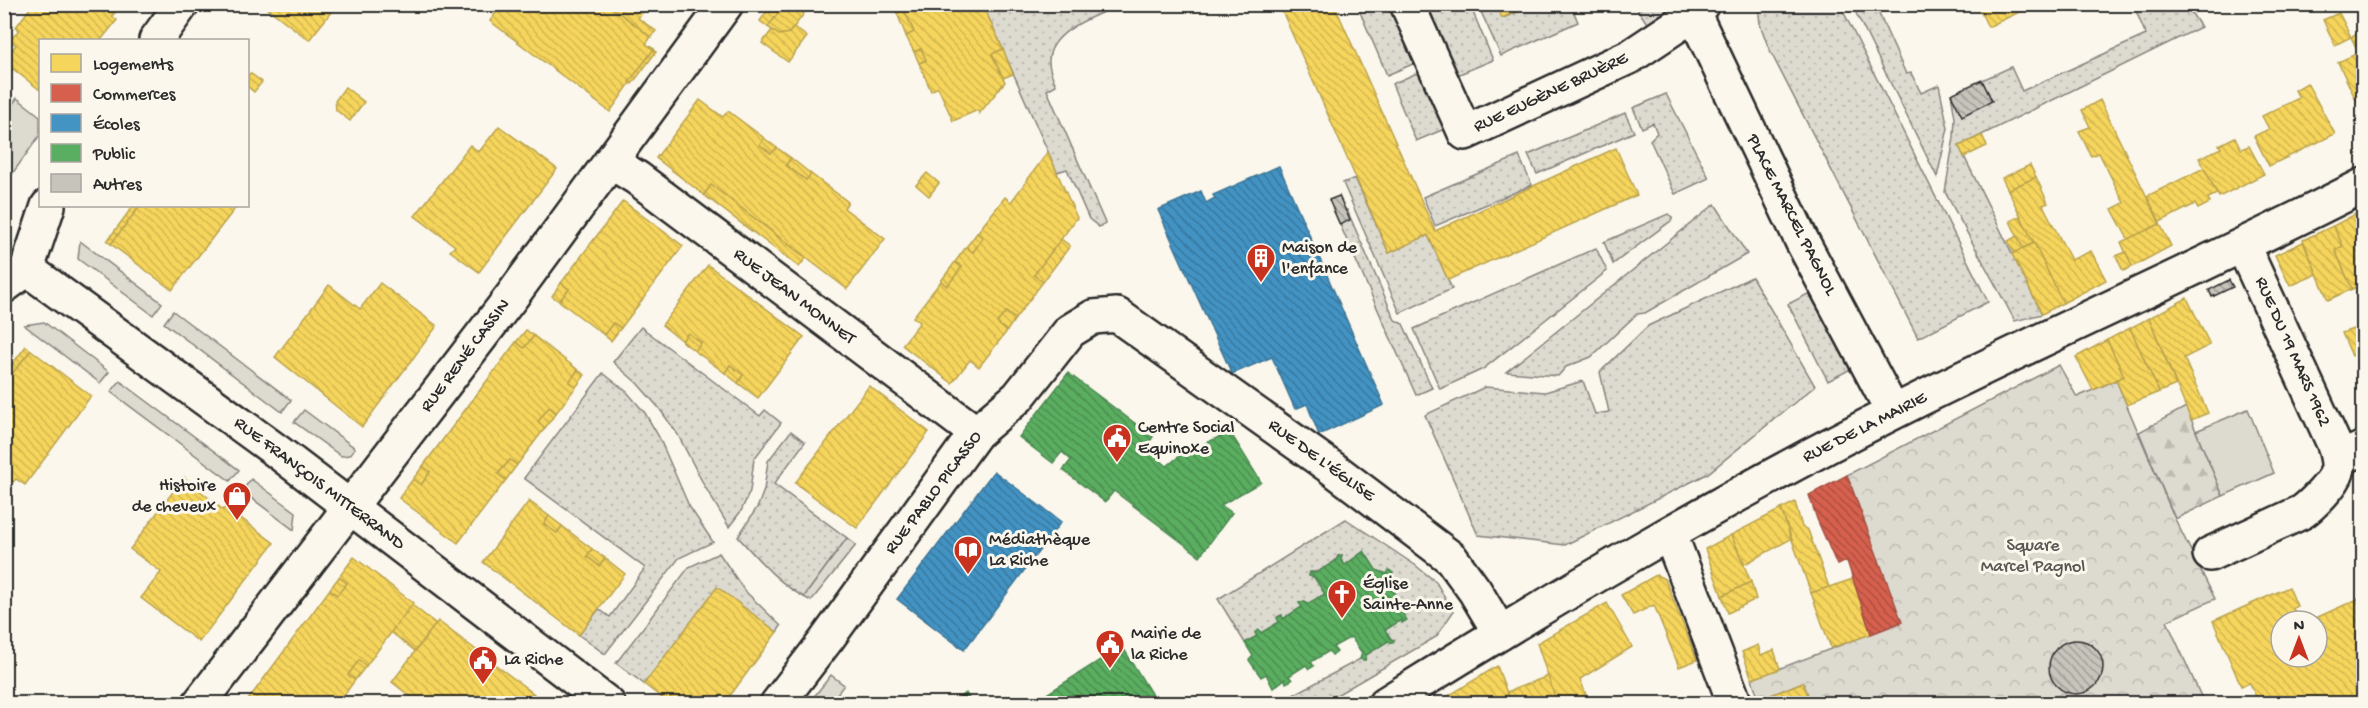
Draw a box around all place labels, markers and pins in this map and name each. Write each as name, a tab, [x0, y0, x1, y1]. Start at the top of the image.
place label: Maison de l'enfance	[1282, 238, 1358, 280]
building icon: Maison de l'enfance	[1245, 242, 1277, 284]
place label: Centre Social Equinoxe	[1138, 418, 1235, 460]
public building icon: Centre Social Equinoxe	[1101, 422, 1133, 464]
place label: Histoire de cheveux	[132, 476, 217, 518]
shop icon: Histoire de cheveux	[221, 480, 253, 522]
place label: Médiathèque La Riche	[989, 530, 1091, 572]
library icon: Médiathèque La Riche	[952, 534, 984, 576]
place label: Église Sainte-Anne	[1363, 574, 1454, 616]
church icon: Église Sainte-Anne	[1326, 578, 1358, 620]
place label: Mairie de la Riche	[1131, 624, 1202, 666]
public building icon: Mairie de la Riche	[1094, 628, 1126, 670]
public building icon: La Riche	[467, 644, 499, 686]
place label: La Riche	[504, 650, 564, 671]

